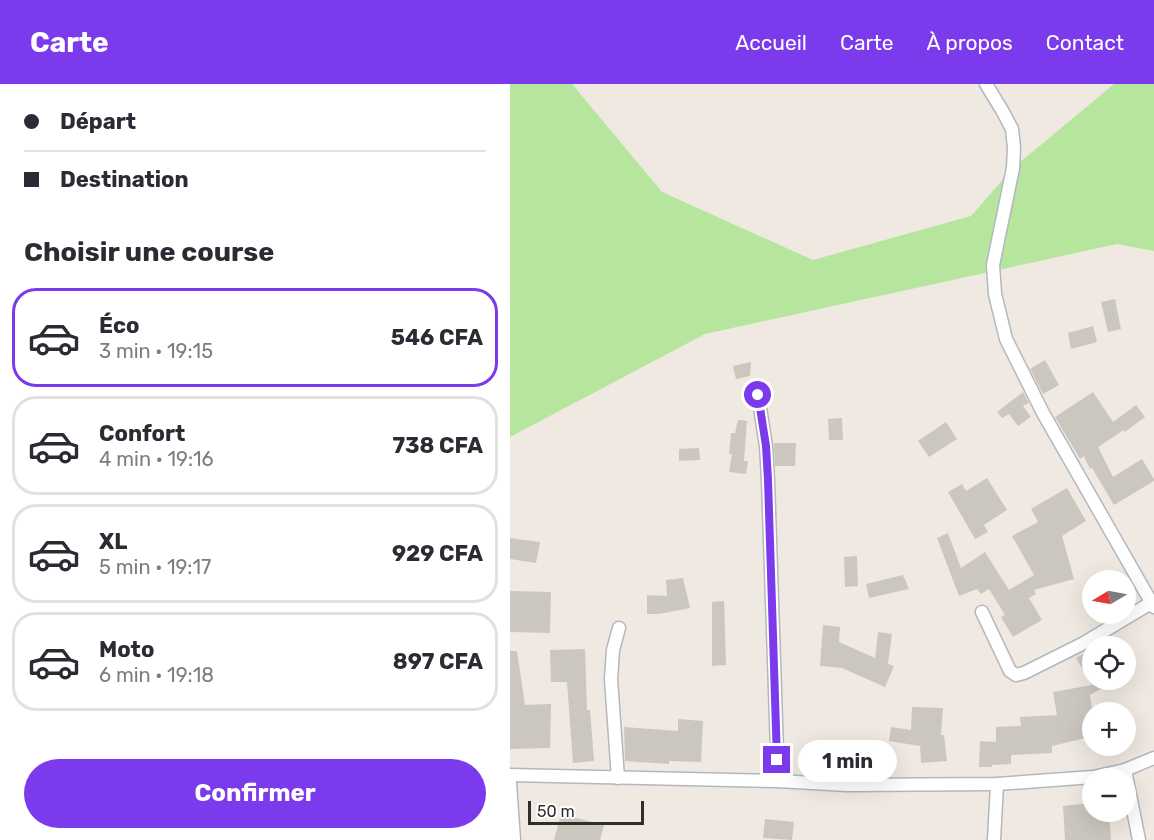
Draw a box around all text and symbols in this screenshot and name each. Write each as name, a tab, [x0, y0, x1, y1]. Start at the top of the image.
text: Carte	[30, 26, 109, 59]
text: Accueil	[735, 30, 807, 55]
text: Carte	[840, 30, 893, 55]
text: À propos	[926, 30, 1013, 55]
text: Contact	[1046, 30, 1124, 55]
text: Départ	[60, 108, 136, 135]
text: Destination	[60, 166, 189, 193]
text: Choisir une course	[24, 236, 274, 268]
icon: car	[27, 311, 81, 365]
text: Éco	[99, 312, 139, 339]
text: 546 CFA	[391, 324, 483, 351]
text: 3 min · 19:15	[99, 339, 213, 363]
route start	[744, 381, 771, 408]
icon: car	[27, 419, 81, 473]
text: Confort	[99, 420, 185, 447]
text: 738 CFA	[392, 432, 483, 459]
text: 4 min · 19:16	[99, 447, 214, 471]
icon: car	[27, 527, 81, 581]
text: XL	[99, 528, 127, 555]
text: 929 CFA	[392, 540, 483, 567]
text: 5 min · 19:17	[99, 555, 211, 579]
north arrow	[1082, 570, 1136, 624]
map controls	[1082, 570, 1136, 822]
icon: car	[27, 635, 81, 689]
text: Moto	[99, 636, 154, 663]
button: locate	[1082, 636, 1136, 690]
text: 897 CFA	[393, 648, 483, 675]
text: 6 min · 19:18	[99, 663, 214, 687]
button: +	[1082, 702, 1136, 756]
callout: 1 min	[798, 739, 897, 781]
route end	[763, 746, 790, 773]
text: 1 min	[822, 749, 873, 773]
button: Confirmer	[24, 759, 486, 828]
button: −	[1082, 768, 1136, 822]
scale bar	[528, 798, 644, 826]
text: 50 m	[537, 802, 575, 821]

